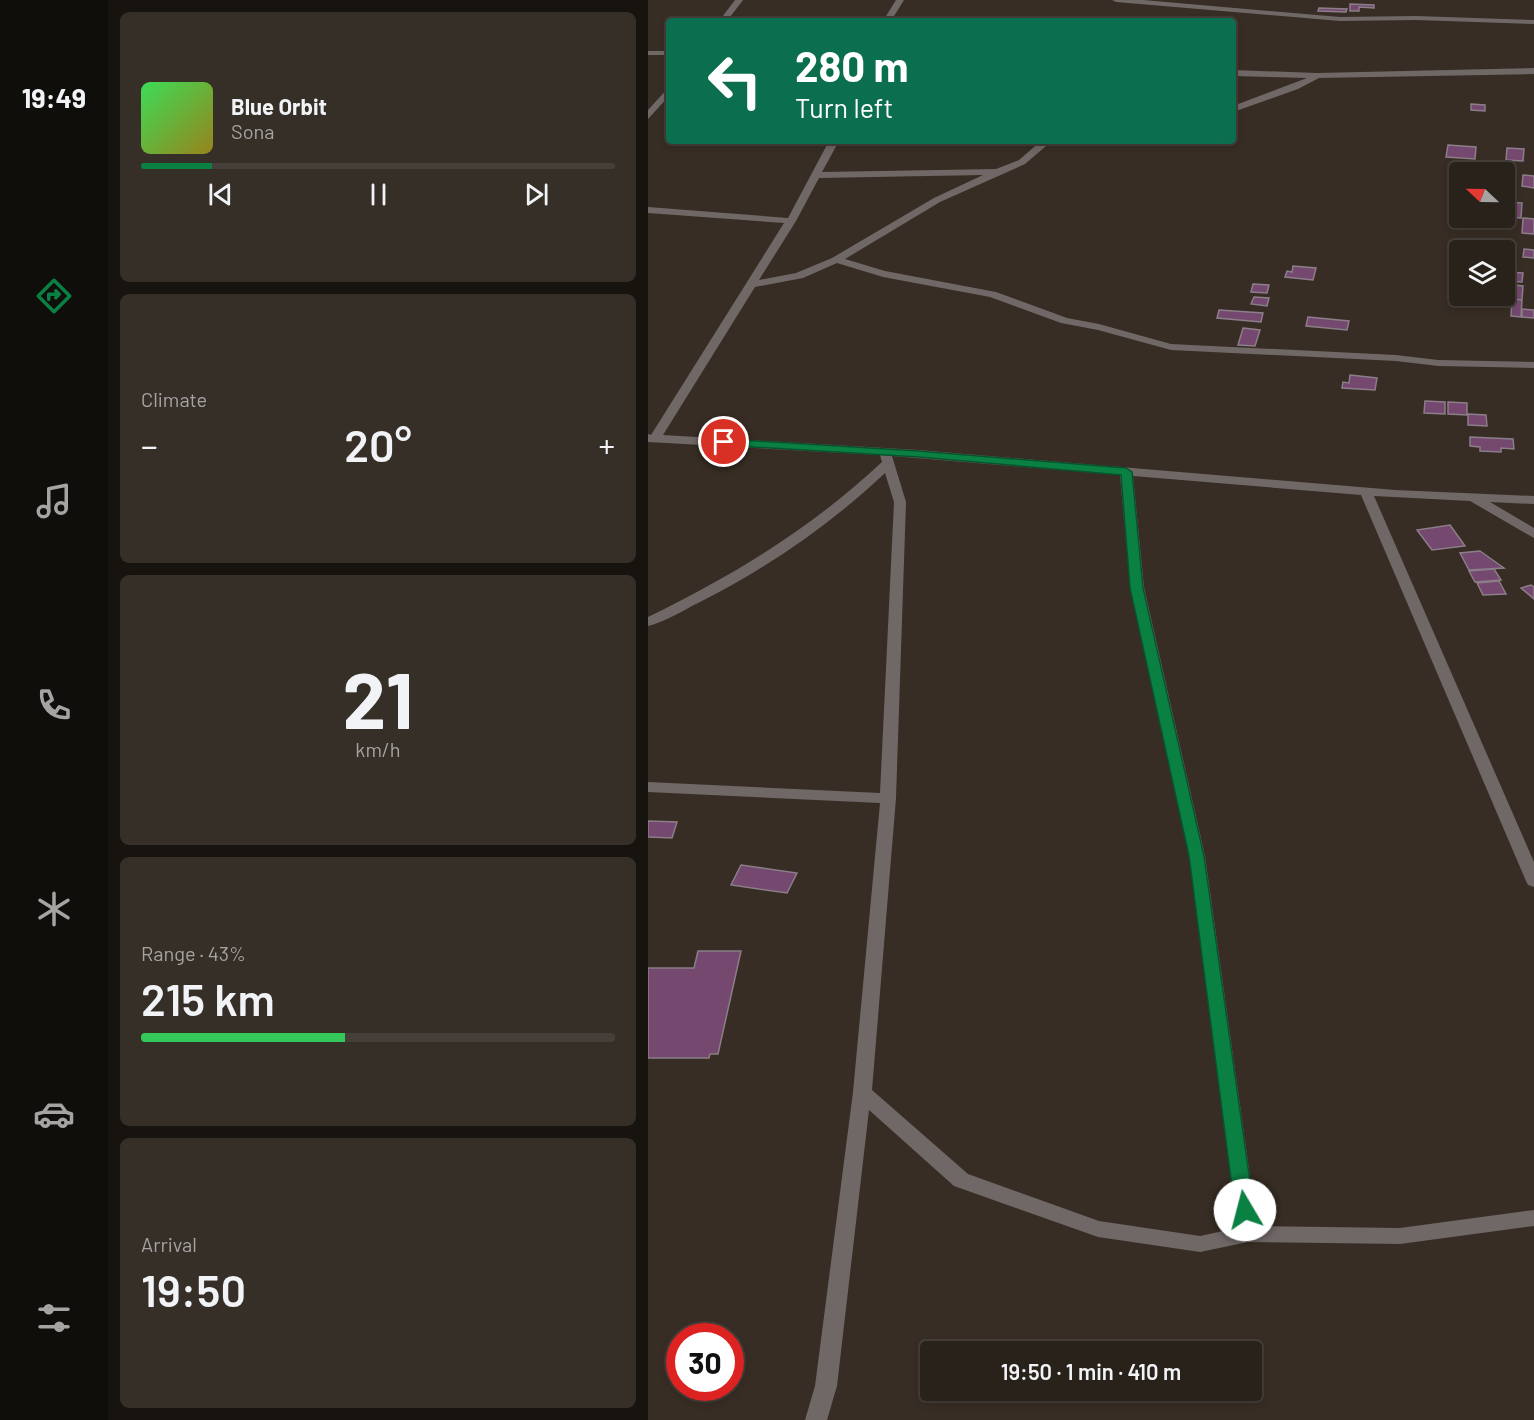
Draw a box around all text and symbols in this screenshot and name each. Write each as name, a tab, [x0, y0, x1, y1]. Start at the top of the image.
text: 280 m	[795, 40, 909, 90]
icon: left	[696, 42, 774, 120]
text: 19:49	[22, 81, 86, 113]
text: Turn left	[795, 91, 893, 123]
text: Blue Orbit	[231, 93, 327, 119]
text: Sona	[231, 119, 275, 143]
north arrow	[1449, 162, 1515, 228]
map controls	[1449, 162, 1515, 306]
icon: previous	[204, 178, 237, 211]
icon: pause	[362, 178, 395, 211]
icon: next	[520, 178, 553, 211]
button: layers	[1449, 240, 1515, 306]
icon: directions	[33, 275, 75, 317]
text: Climate	[141, 387, 207, 411]
pin	[698, 416, 749, 467]
text: 20°	[344, 417, 412, 471]
text: −	[141, 425, 158, 465]
text: +	[599, 425, 615, 465]
icon: arrive	[707, 425, 740, 458]
icon: music	[33, 480, 75, 522]
text: 21	[343, 651, 413, 745]
icon: phone	[33, 684, 75, 726]
text: km/h	[355, 737, 401, 761]
icon: climate	[33, 888, 75, 930]
text: Range · 43%	[141, 941, 246, 965]
text: 215 km	[141, 971, 275, 1025]
icon: car	[33, 1093, 75, 1135]
position arrow	[1213, 1178, 1277, 1242]
text: Arrival	[141, 1232, 197, 1256]
text: 19:50	[141, 1262, 246, 1316]
icon: filters	[33, 1297, 75, 1339]
speed limit sign: 30	[666, 1323, 744, 1401]
text: 19:50 · 1 min · 410 m	[1001, 1358, 1181, 1384]

